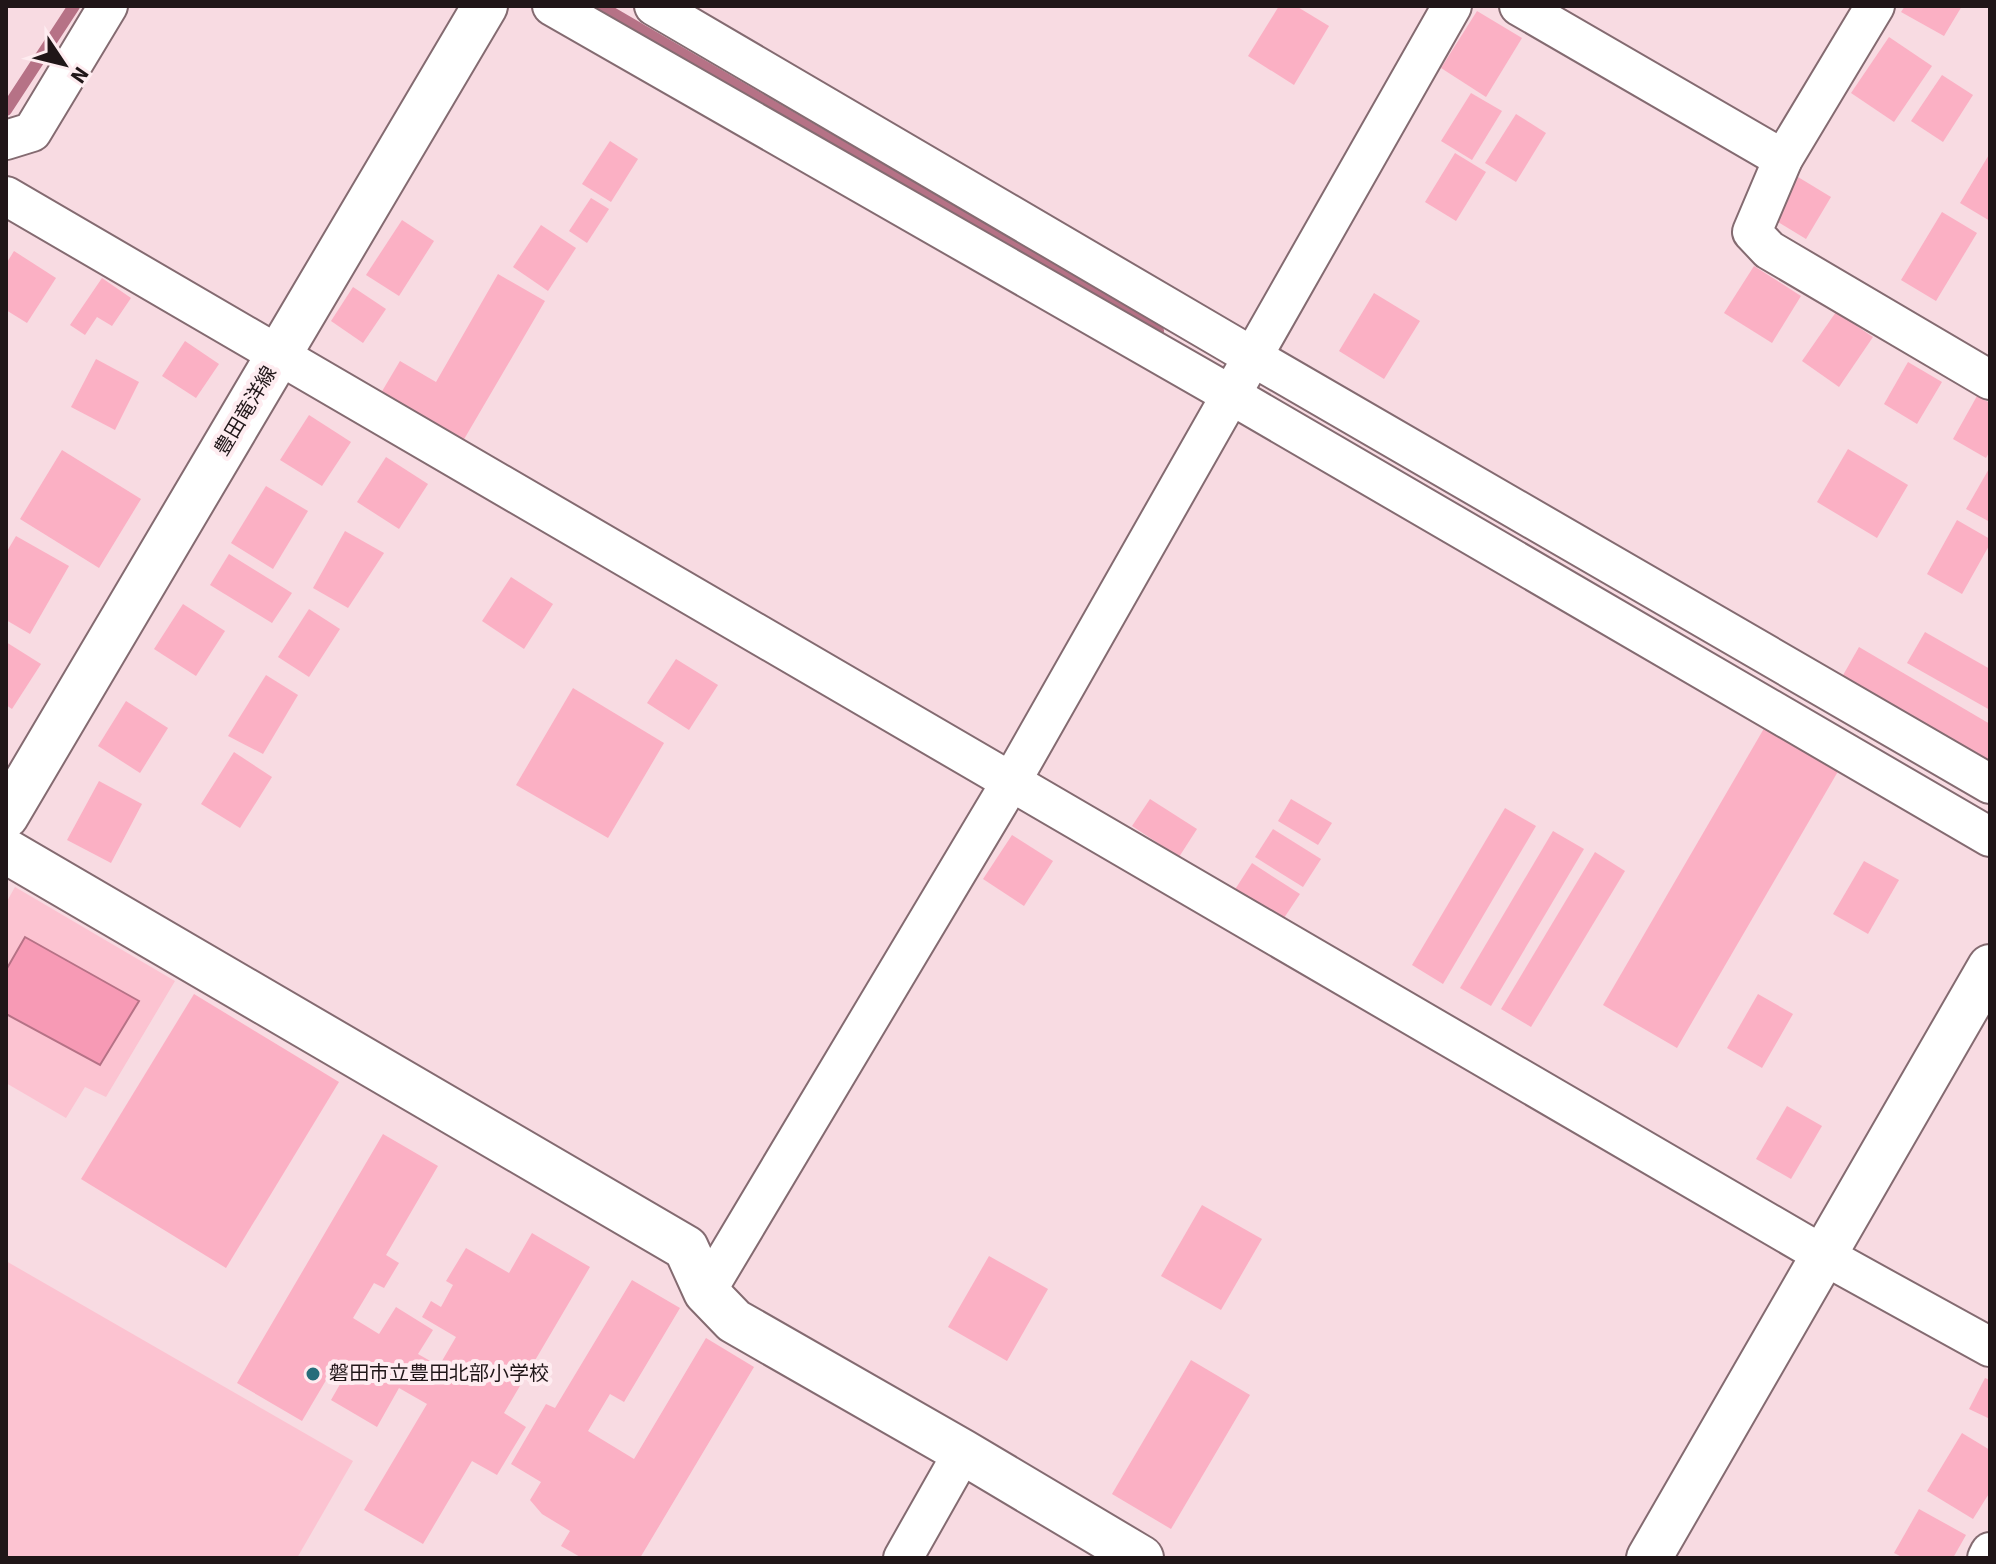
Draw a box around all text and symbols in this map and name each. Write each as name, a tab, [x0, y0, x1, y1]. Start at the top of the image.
north arrow	[24, 24, 104, 104]
text: N	[62, 60, 97, 90]
street label: 豊田竜洋線	[208, 361, 284, 461]
place label: 磐田市立豊田北部小学校	[329, 1360, 549, 1388]
marker: 磐田市立豊田北部小学校	[304, 1365, 322, 1383]

